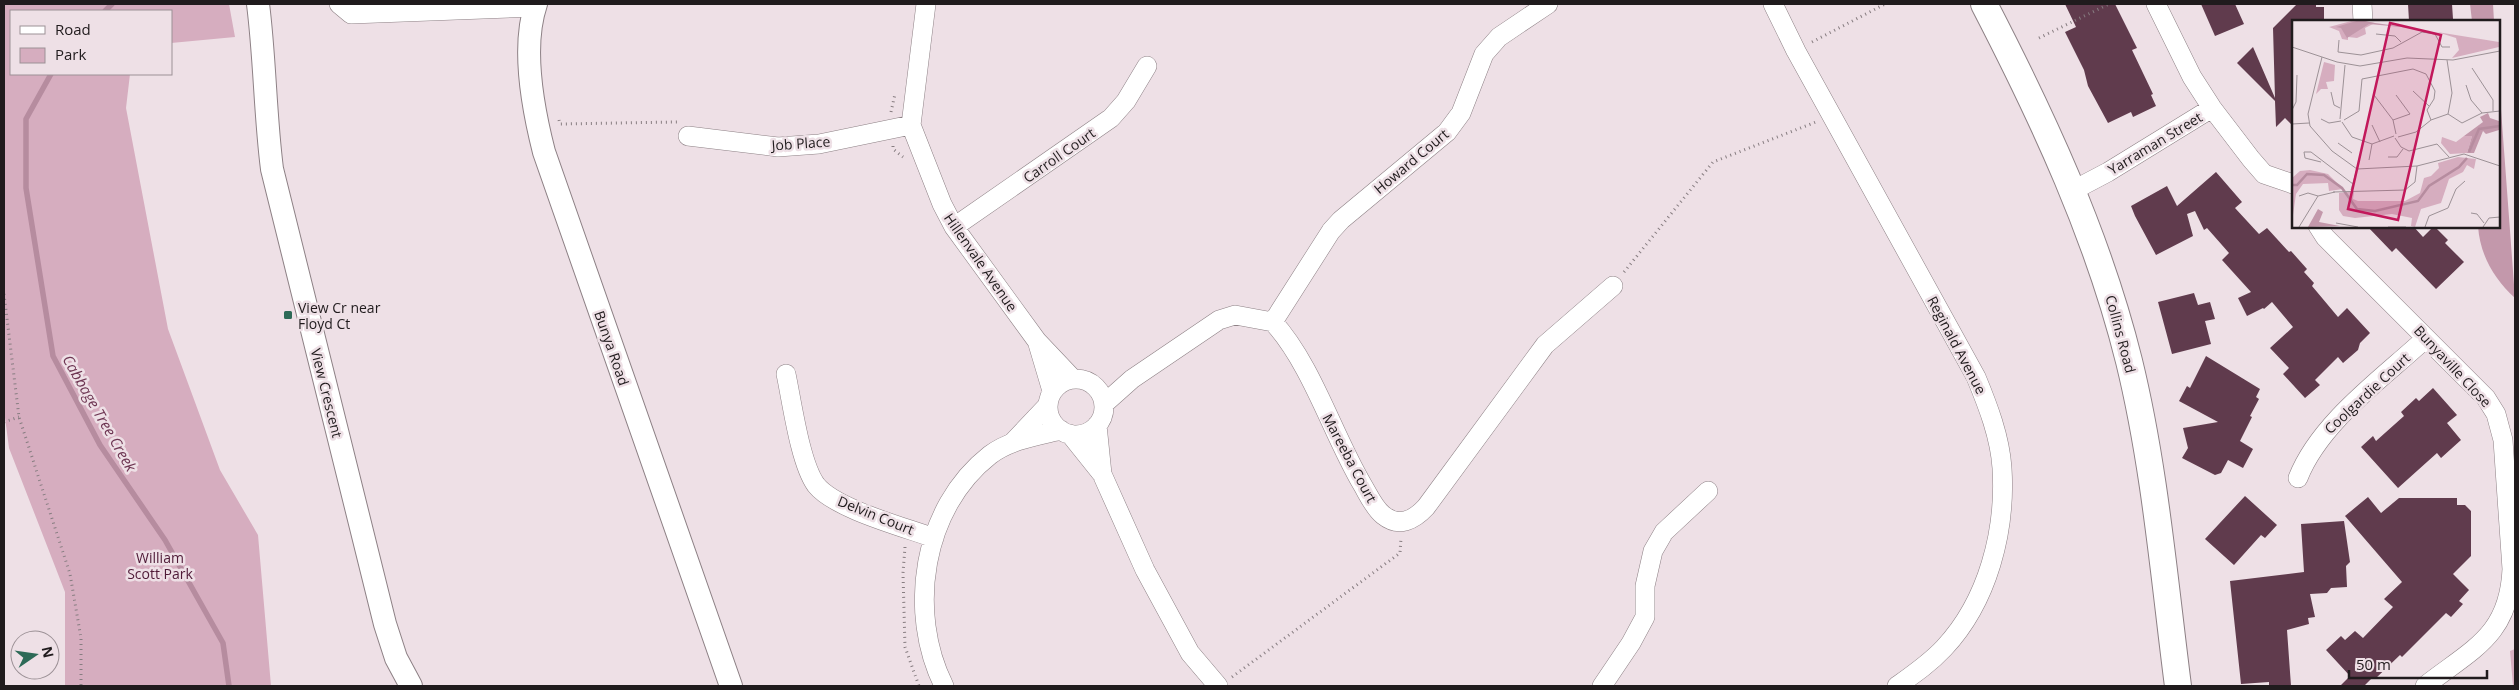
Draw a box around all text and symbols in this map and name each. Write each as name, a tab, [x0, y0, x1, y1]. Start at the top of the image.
legend	[10, 10, 172, 75]
text: Road	[55, 19, 91, 39]
inset map	[2292, 20, 2499, 228]
text: Park	[55, 44, 86, 64]
street label: Yarraman Street	[2104, 107, 2206, 179]
street label: Carroll Court	[1019, 123, 1099, 187]
street label: Howard Court	[1370, 124, 1452, 198]
street label: Job Place	[769, 131, 831, 155]
street label: Hillenvale Avenue	[940, 209, 1022, 315]
street label: Reginald Avenue	[1923, 293, 1991, 397]
street label: Collins Road	[2101, 293, 2141, 375]
place label: View Cr near Floyd Ct	[298, 298, 381, 333]
street label: Bunya Road	[590, 308, 634, 388]
marker: View Cr near Floyd Ct	[282, 309, 294, 321]
street label: Bunyaville Close	[2410, 321, 2496, 411]
street label: View Crescent	[307, 346, 347, 440]
street label: Coolgardie Court	[2320, 348, 2414, 438]
water label: Cabbage Tree Creek	[58, 351, 142, 476]
street label: Mareeba Court	[1319, 410, 1381, 506]
street label: Delvin Court	[835, 491, 917, 539]
park label: William Scott Park	[127, 548, 193, 583]
north arrow	[10, 630, 60, 680]
text: N	[38, 644, 59, 660]
scale bar	[2349, 648, 2486, 680]
text: 50 m	[2356, 654, 2391, 674]

